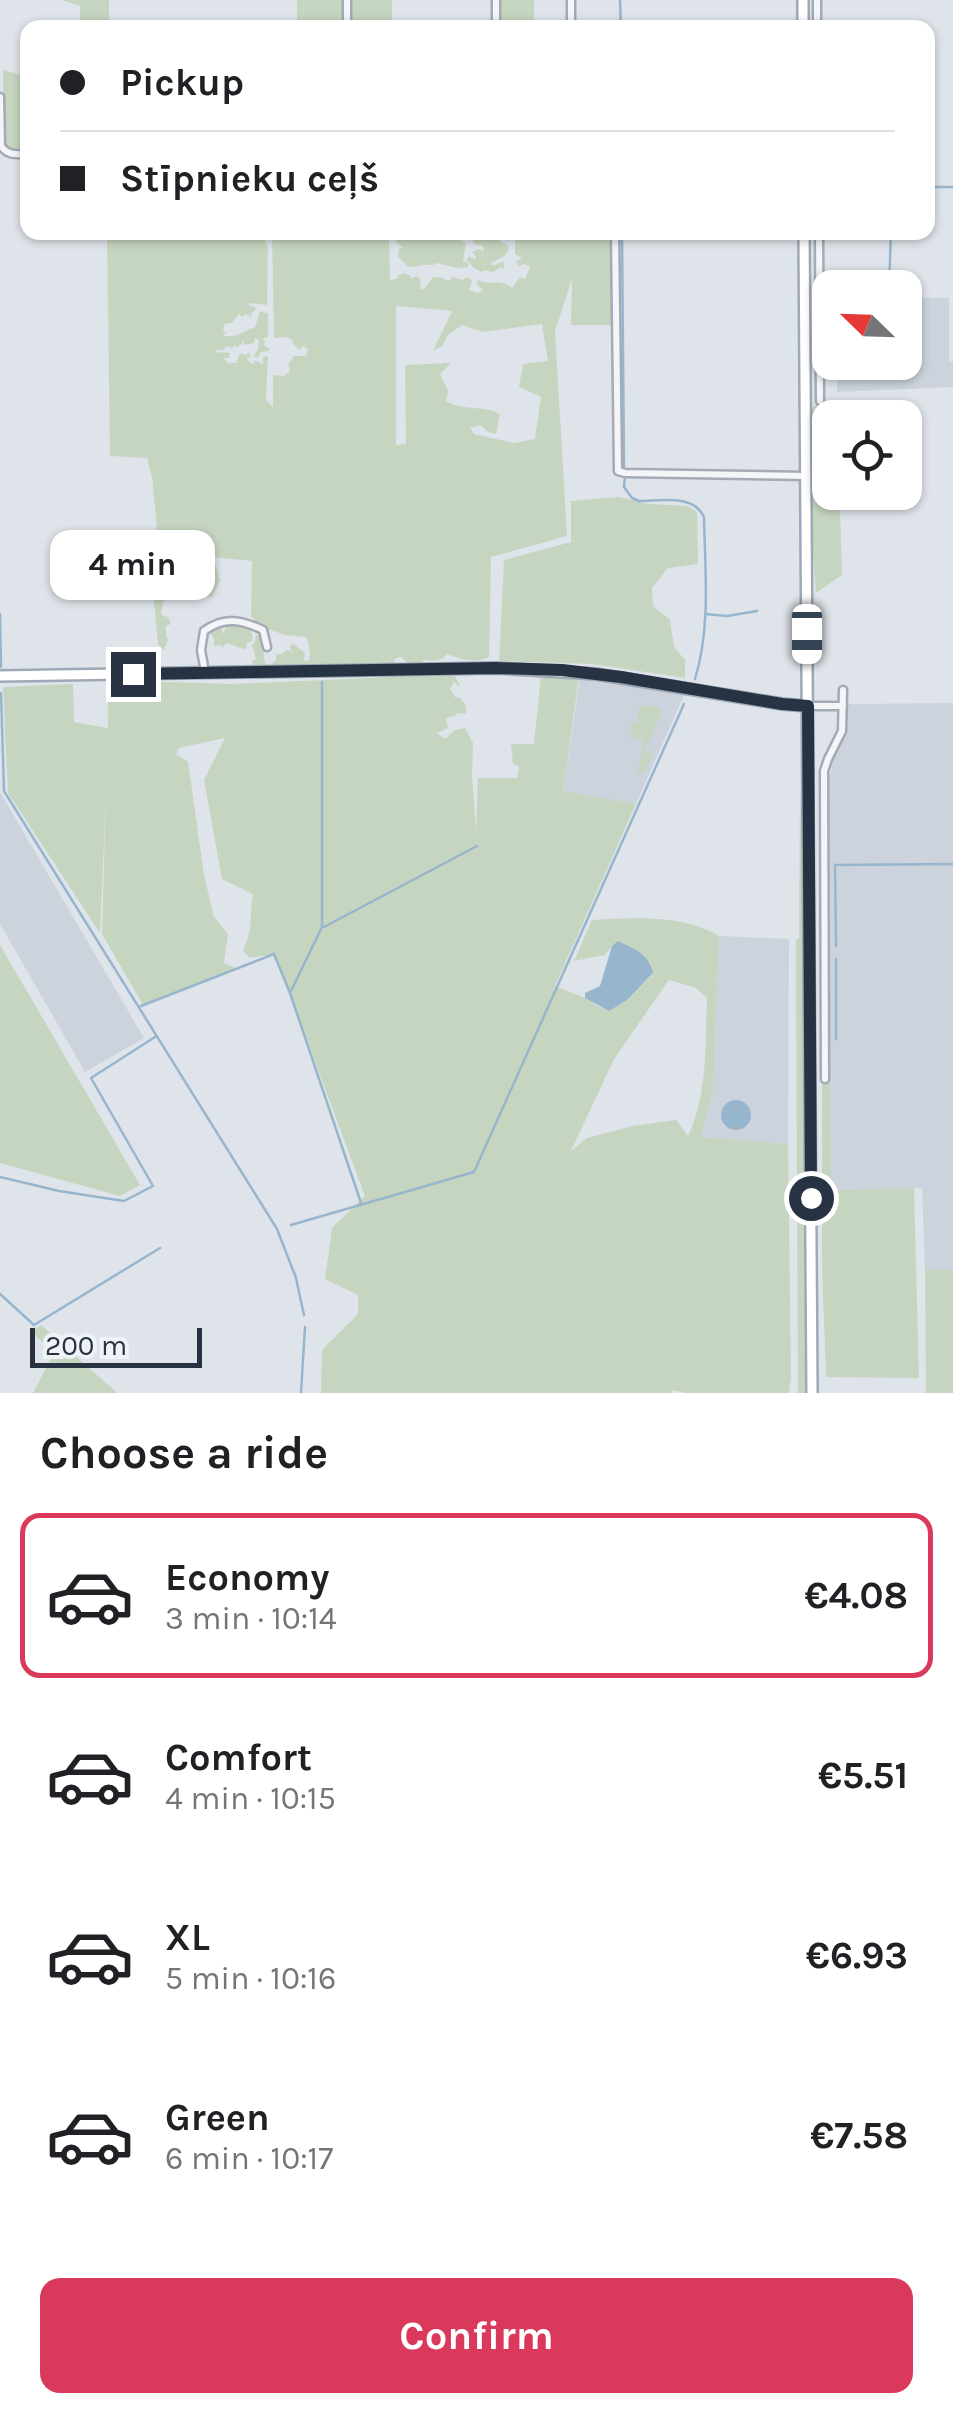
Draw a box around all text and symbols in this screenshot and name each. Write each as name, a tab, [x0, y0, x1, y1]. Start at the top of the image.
text: Pickup	[120, 60, 244, 105]
text: Stīpnieku ceļš	[120, 156, 379, 201]
north arrow	[812, 270, 922, 380]
map controls	[812, 270, 922, 510]
button: locate	[812, 400, 922, 510]
callout: 4 min	[51, 529, 216, 599]
text: 4 min	[89, 546, 176, 583]
car	[792, 604, 822, 664]
route end	[111, 652, 156, 697]
route start	[789, 1176, 834, 1221]
scale bar	[30, 1323, 202, 1368]
text: 200 m	[45, 1329, 127, 1362]
text: Choose a ride	[40, 1427, 328, 1479]
icon: car	[45, 1551, 135, 1641]
text: Economy	[165, 1555, 329, 1600]
text: €4.08	[805, 1573, 908, 1618]
text: 3 min · 10:14	[165, 1600, 337, 1637]
icon: car	[45, 1731, 135, 1821]
text: Comfort	[165, 1735, 312, 1780]
text: €5.51	[818, 1753, 908, 1798]
text: 4 min · 10:15	[165, 1780, 336, 1817]
icon: car	[45, 1911, 135, 2001]
text: XL	[165, 1915, 210, 1960]
text: €6.93	[806, 1933, 908, 1978]
text: 5 min · 10:16	[165, 1960, 336, 1997]
icon: car	[45, 2091, 135, 2181]
text: Green	[165, 2095, 270, 2140]
text: €7.58	[810, 2113, 908, 2158]
text: 6 min · 10:17	[165, 2140, 333, 2177]
button: Confirm	[40, 2278, 913, 2393]

